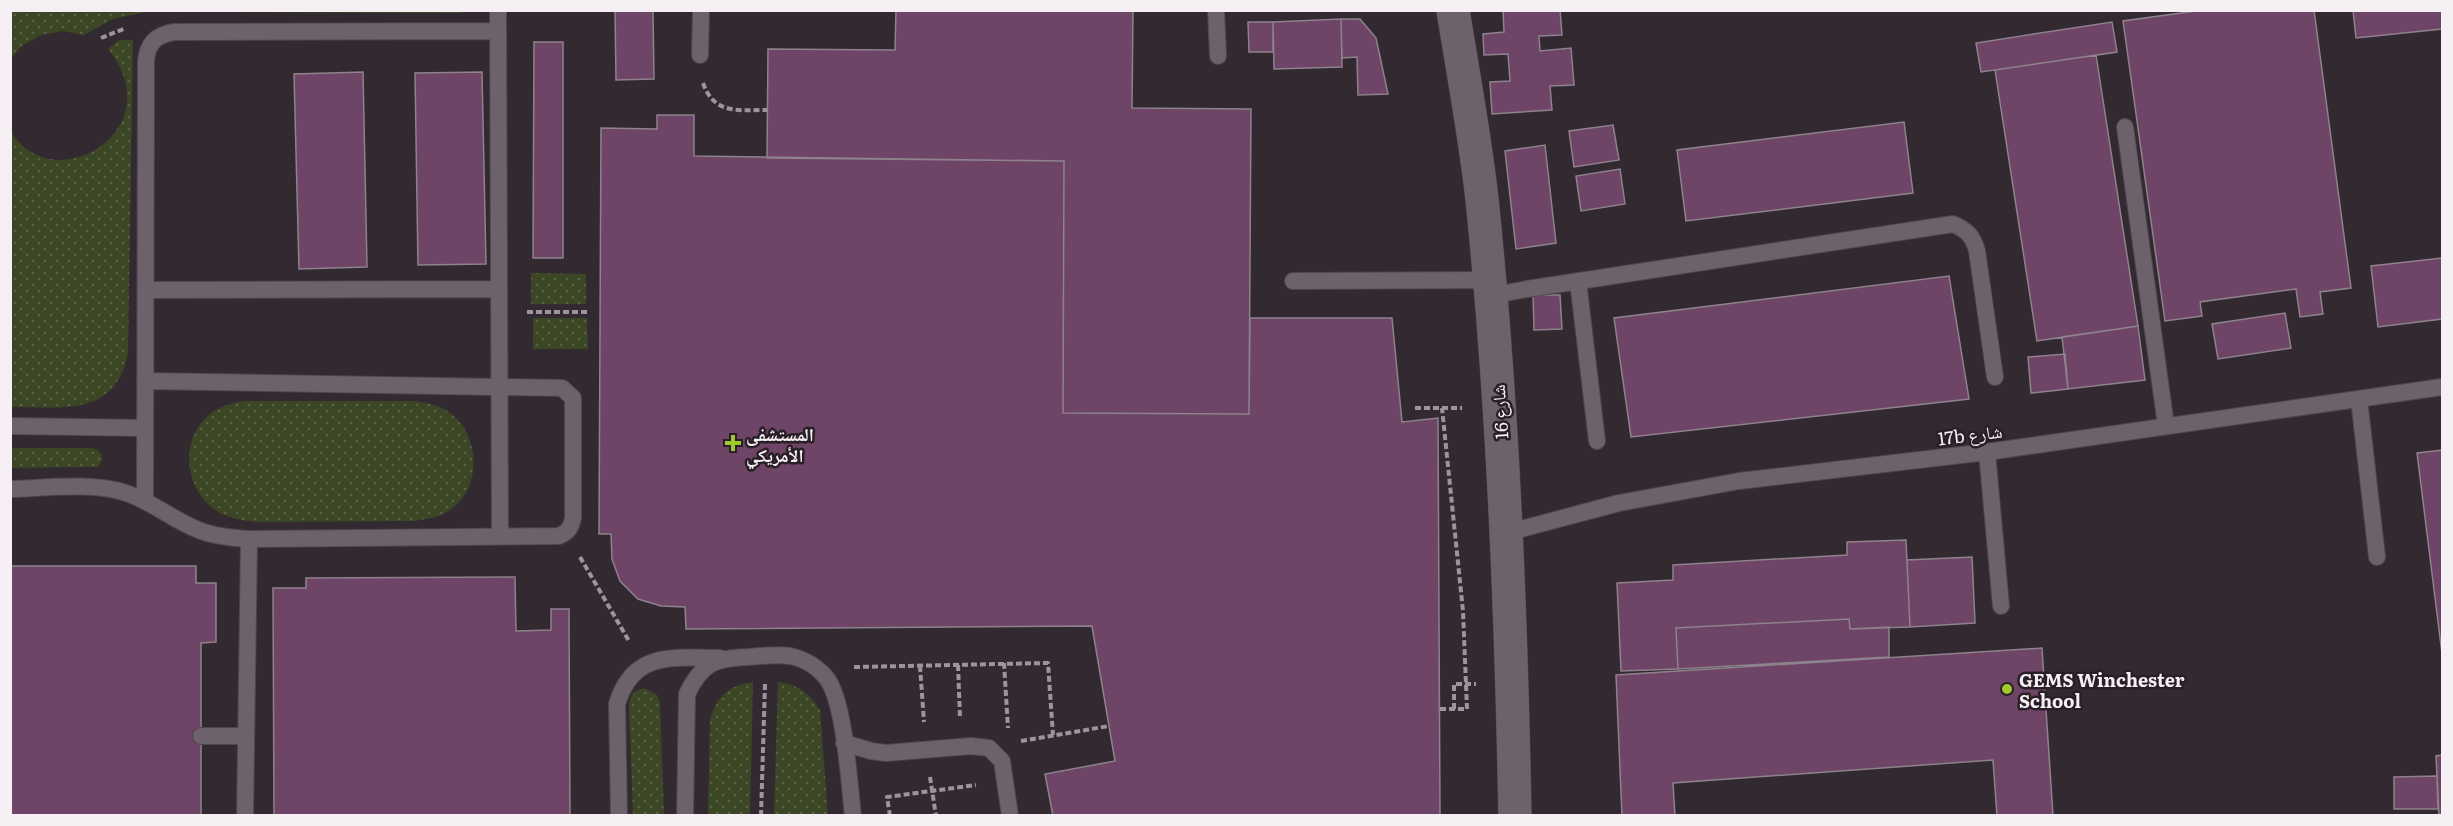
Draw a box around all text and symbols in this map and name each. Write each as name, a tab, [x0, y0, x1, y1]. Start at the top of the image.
street label: شارع 16	[1484, 384, 1514, 440]
street label: 17b شارع	[1936, 417, 2004, 451]
place label: المستشفى الأمريكي	[746, 420, 814, 470]
marker: المستشفى الأمريكي	[724, 434, 742, 452]
place label: GEMS Winchester School	[2019, 666, 2185, 714]
marker: GEMS Winchester School	[2000, 682, 2014, 696]

